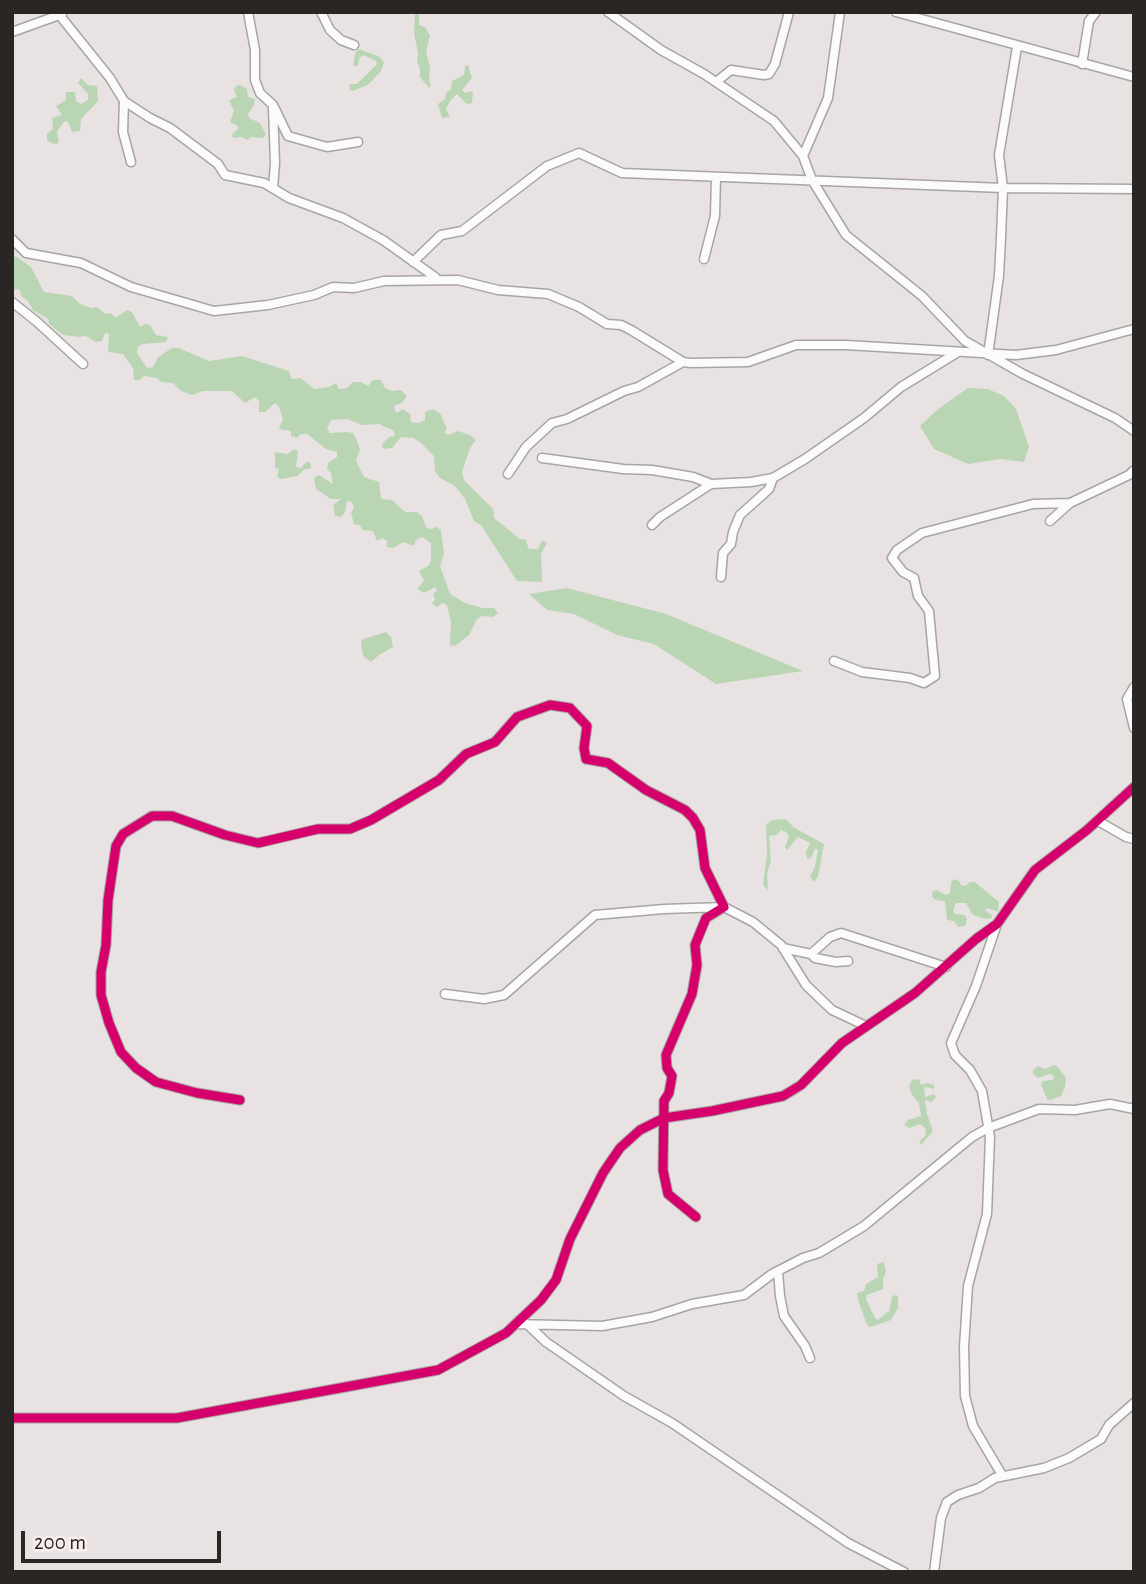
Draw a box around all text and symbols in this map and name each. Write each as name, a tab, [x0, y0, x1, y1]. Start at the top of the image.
scale bar	[24, 1518, 224, 1562]
text: 200 m	[34, 1532, 86, 1553]

